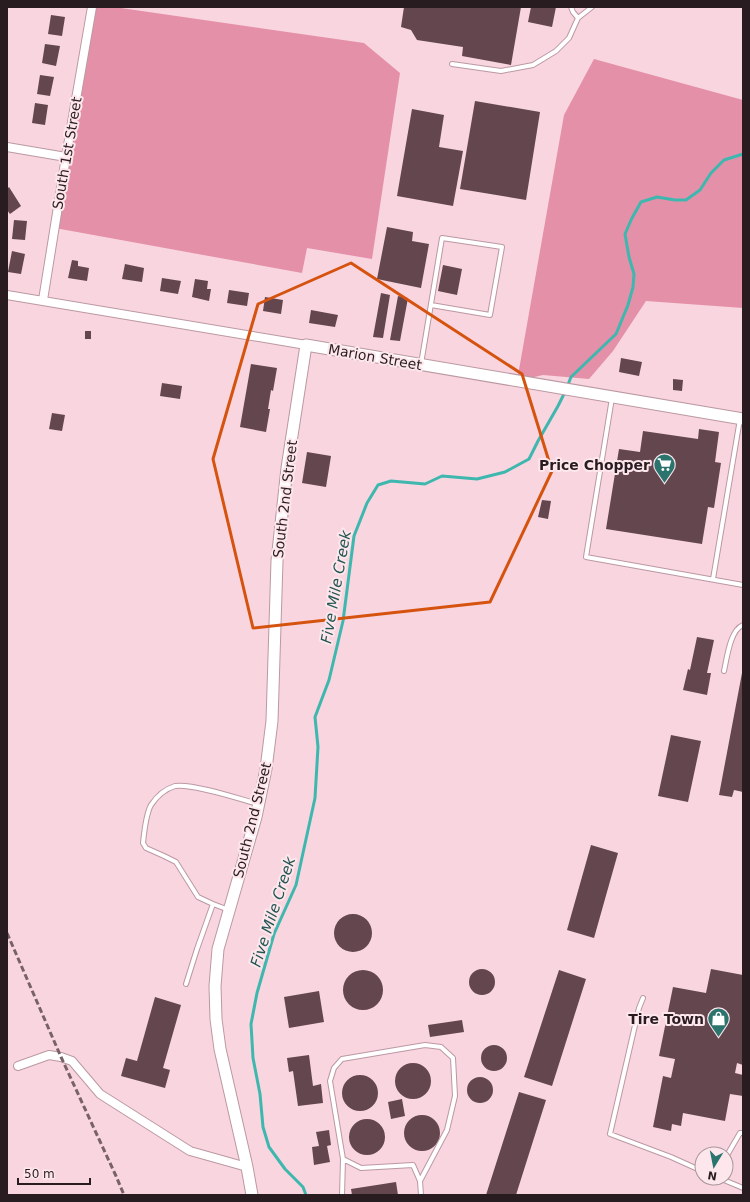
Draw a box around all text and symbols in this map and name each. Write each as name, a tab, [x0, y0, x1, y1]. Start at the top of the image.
street label: South 1st Street	[49, 95, 85, 210]
street label: Marion Street	[327, 341, 424, 373]
street label: South 2nd Street	[270, 439, 300, 559]
supermarket icon: Price Chopper	[652, 452, 678, 485]
place label: Price Chopper	[539, 457, 650, 473]
water label: Five Mile Creek	[317, 528, 355, 645]
street label: South 2nd Street	[230, 760, 274, 880]
water label: Five Mile Creek	[247, 853, 300, 969]
shop icon: Tire Town	[706, 1006, 732, 1039]
place label: Tire Town	[628, 1011, 704, 1027]
north arrow	[694, 1146, 734, 1186]
scale bar	[18, 1160, 90, 1186]
text: 50 m	[24, 1167, 55, 1181]
text: N	[707, 1168, 718, 1183]

